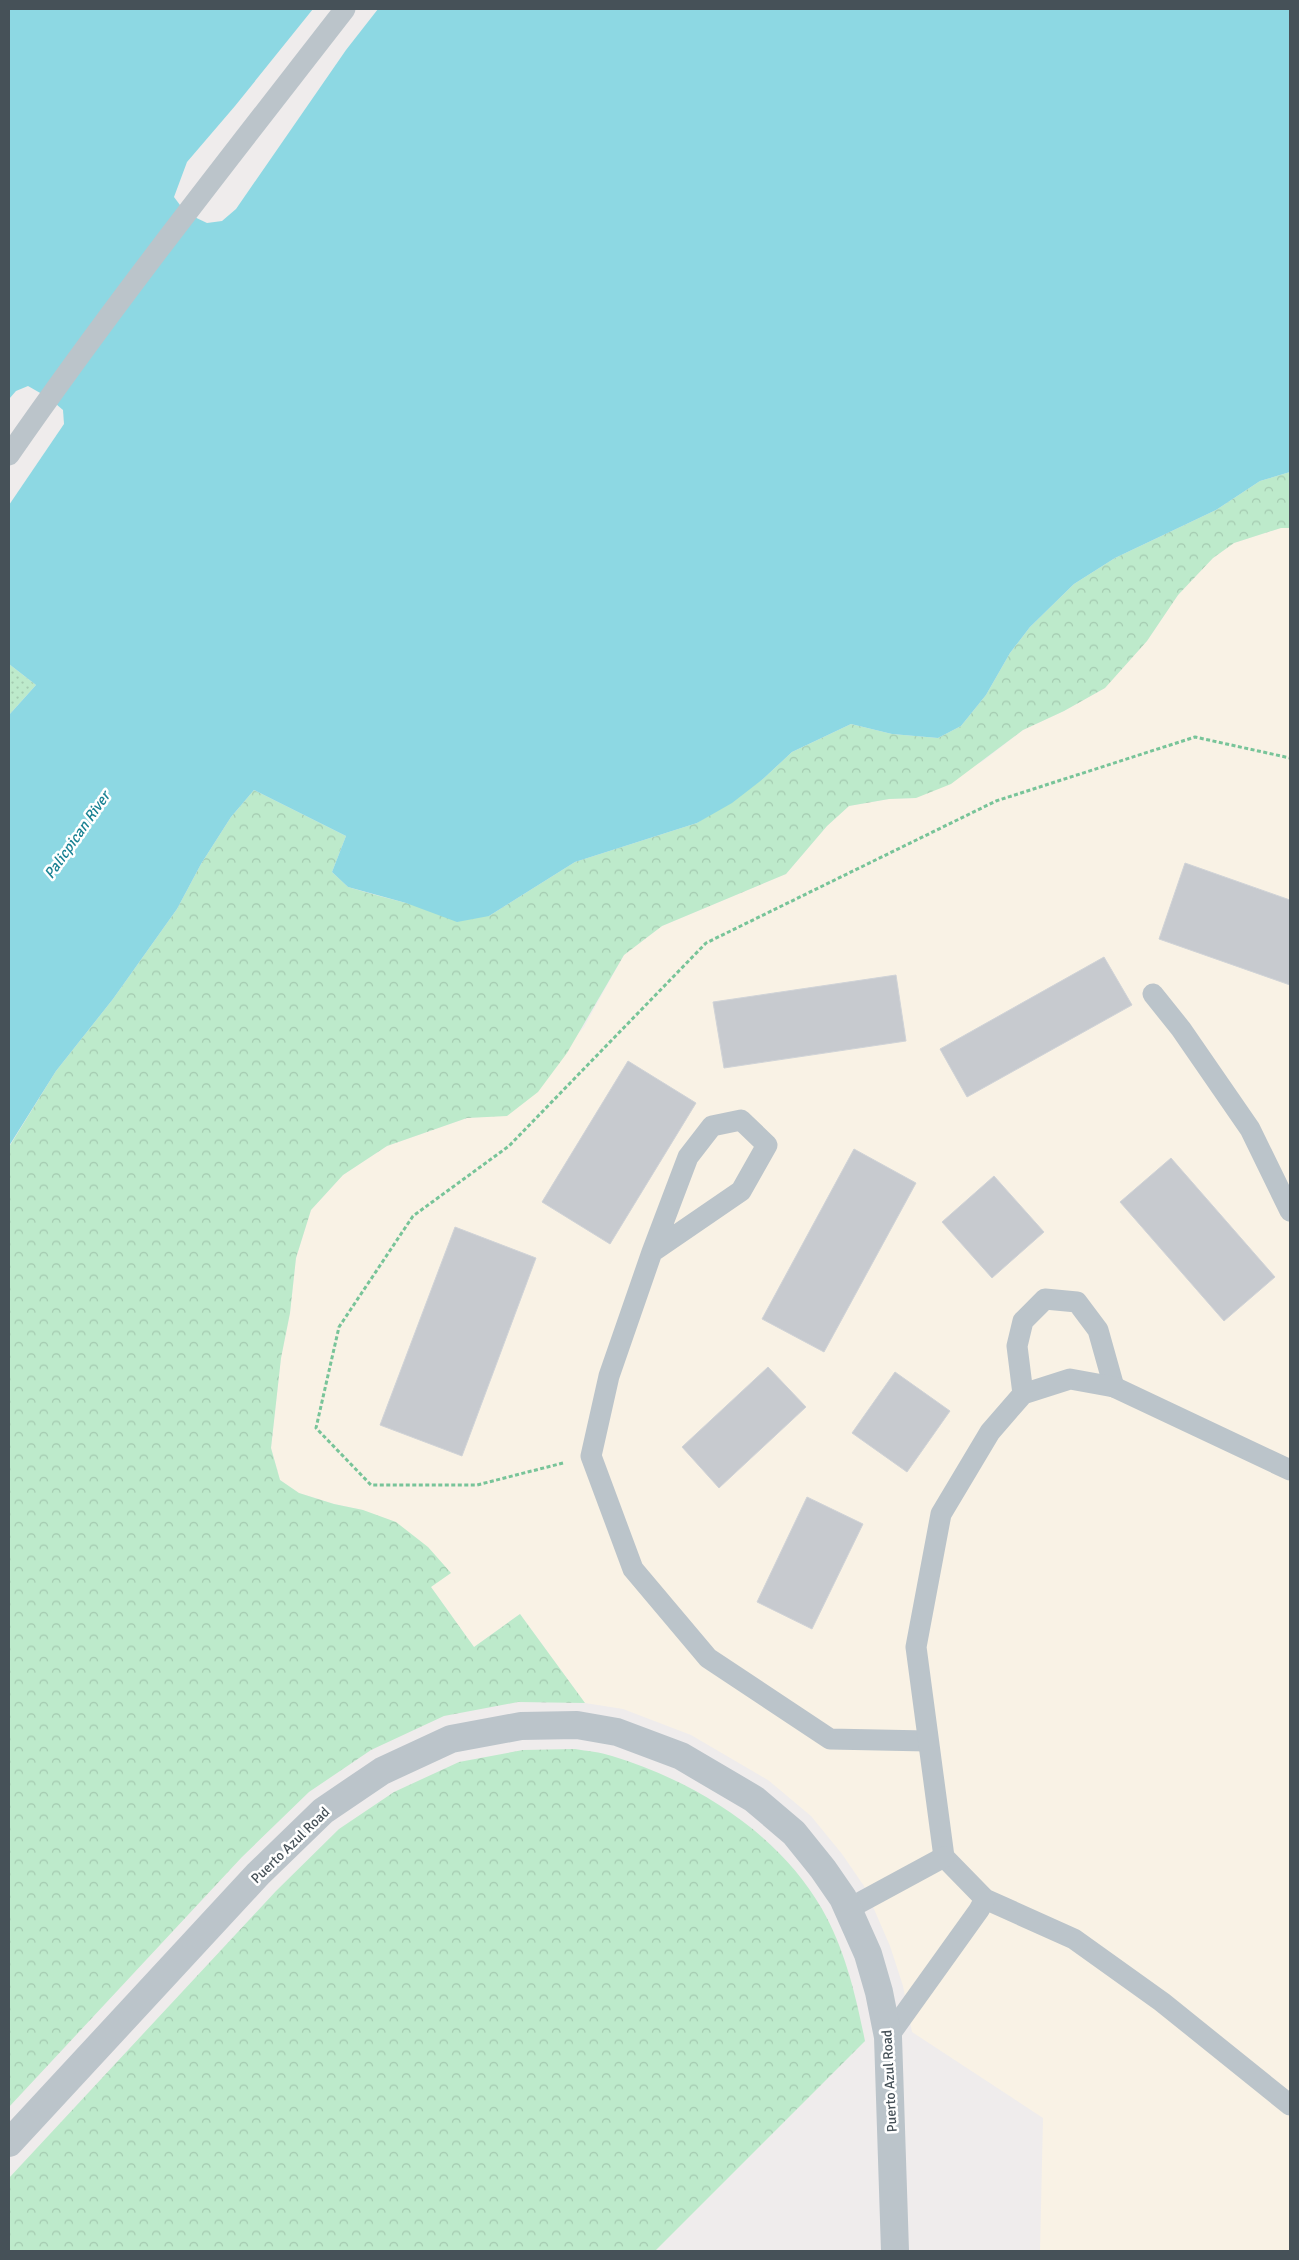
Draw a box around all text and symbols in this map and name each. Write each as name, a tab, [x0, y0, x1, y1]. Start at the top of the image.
water label: Palicpican River	[40, 786, 115, 882]
street label: Puerto Azul Road	[248, 1804, 333, 1887]
street label: Puerto Azul Road	[878, 2029, 901, 2133]

